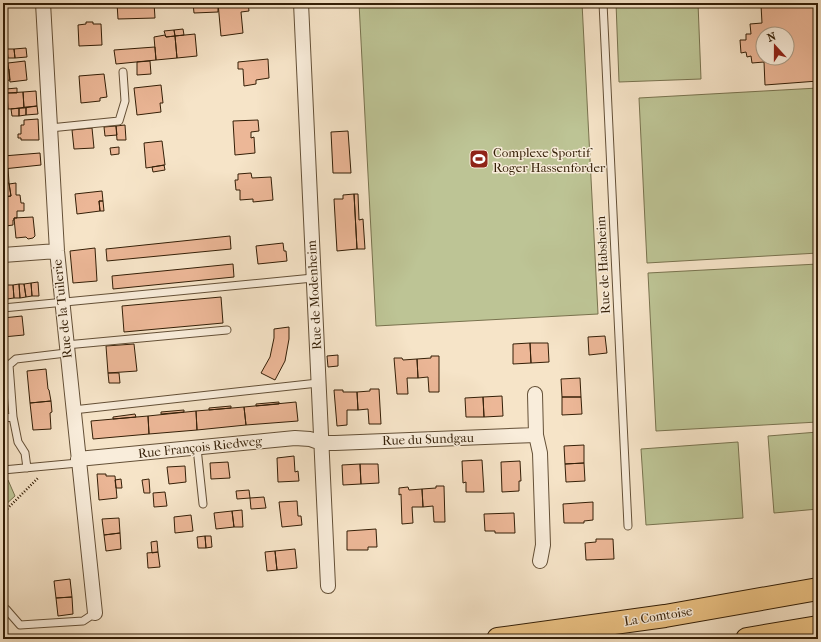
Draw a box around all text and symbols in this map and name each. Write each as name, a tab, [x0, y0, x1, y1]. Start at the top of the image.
north arrow	[755, 26, 795, 66]
text: N	[765, 29, 778, 45]
place label: Complexe Sportif Roger Hassenforder	[493, 145, 606, 175]
sports icon: Complexe Sportif Roger Hassenforder	[468, 148, 490, 170]
street label: Rue de Habsheim	[593, 215, 613, 314]
street label: Rue de Modenheim	[304, 240, 324, 350]
street label: Rue de la Tuilerie	[49, 258, 75, 359]
street label: Rue du Sundgau	[382, 430, 475, 448]
street label: Rue François Riedweg	[137, 433, 264, 462]
street label: La Comtoise	[623, 603, 694, 629]

